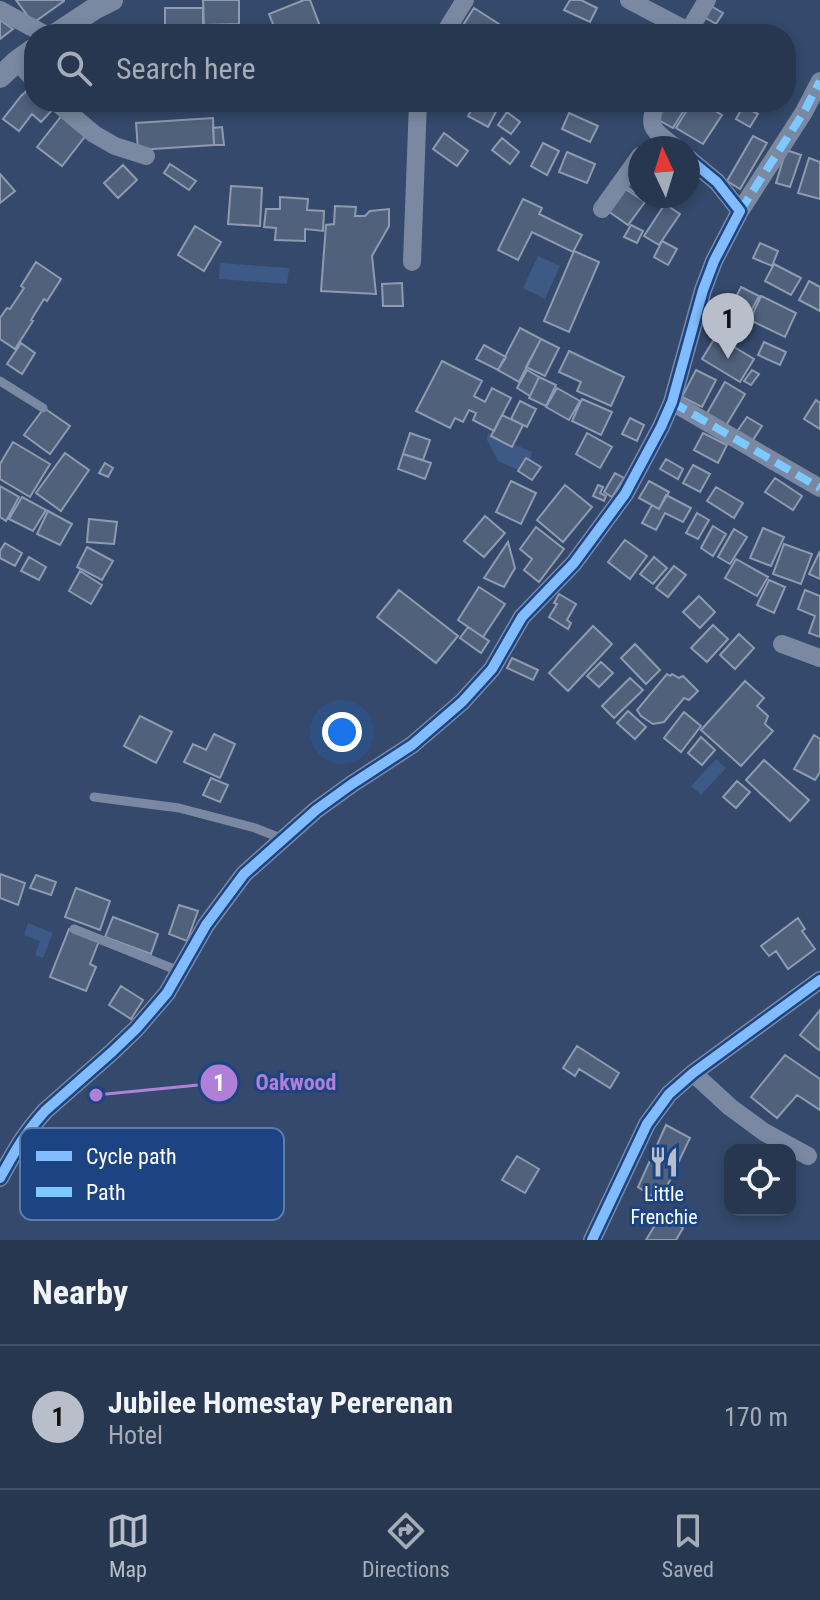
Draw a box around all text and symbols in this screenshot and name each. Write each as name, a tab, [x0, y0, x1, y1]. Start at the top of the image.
search box	[24, 24, 796, 112]
icon: search	[52, 46, 96, 90]
text: Search here	[116, 51, 256, 86]
north arrow	[628, 136, 700, 208]
pin: 1	[702, 293, 754, 359]
your location	[322, 712, 362, 752]
callout: Oakwood	[199, 1060, 352, 1106]
text: 1	[213, 1069, 225, 1097]
text: Oakwood	[256, 1070, 336, 1095]
legend	[20, 1128, 284, 1220]
text: Cycle path	[86, 1144, 177, 1169]
map controls	[724, 1144, 796, 1216]
button: locate	[724, 1144, 796, 1216]
restaurant icon: Little Frenchie	[647, 1145, 681, 1179]
text: Path	[86, 1180, 126, 1205]
place label: Little Frenchie	[630, 1182, 698, 1229]
text: Nearby	[32, 1272, 128, 1312]
text: Jubilee Homestay Pererenan	[108, 1385, 453, 1420]
text: 1	[51, 1402, 65, 1432]
text: 170 m	[724, 1402, 788, 1432]
text: Hotel	[108, 1420, 163, 1450]
tab: Map	[106, 1509, 150, 1582]
tab: Directions	[362, 1509, 450, 1582]
tab: Saved	[662, 1509, 714, 1582]

